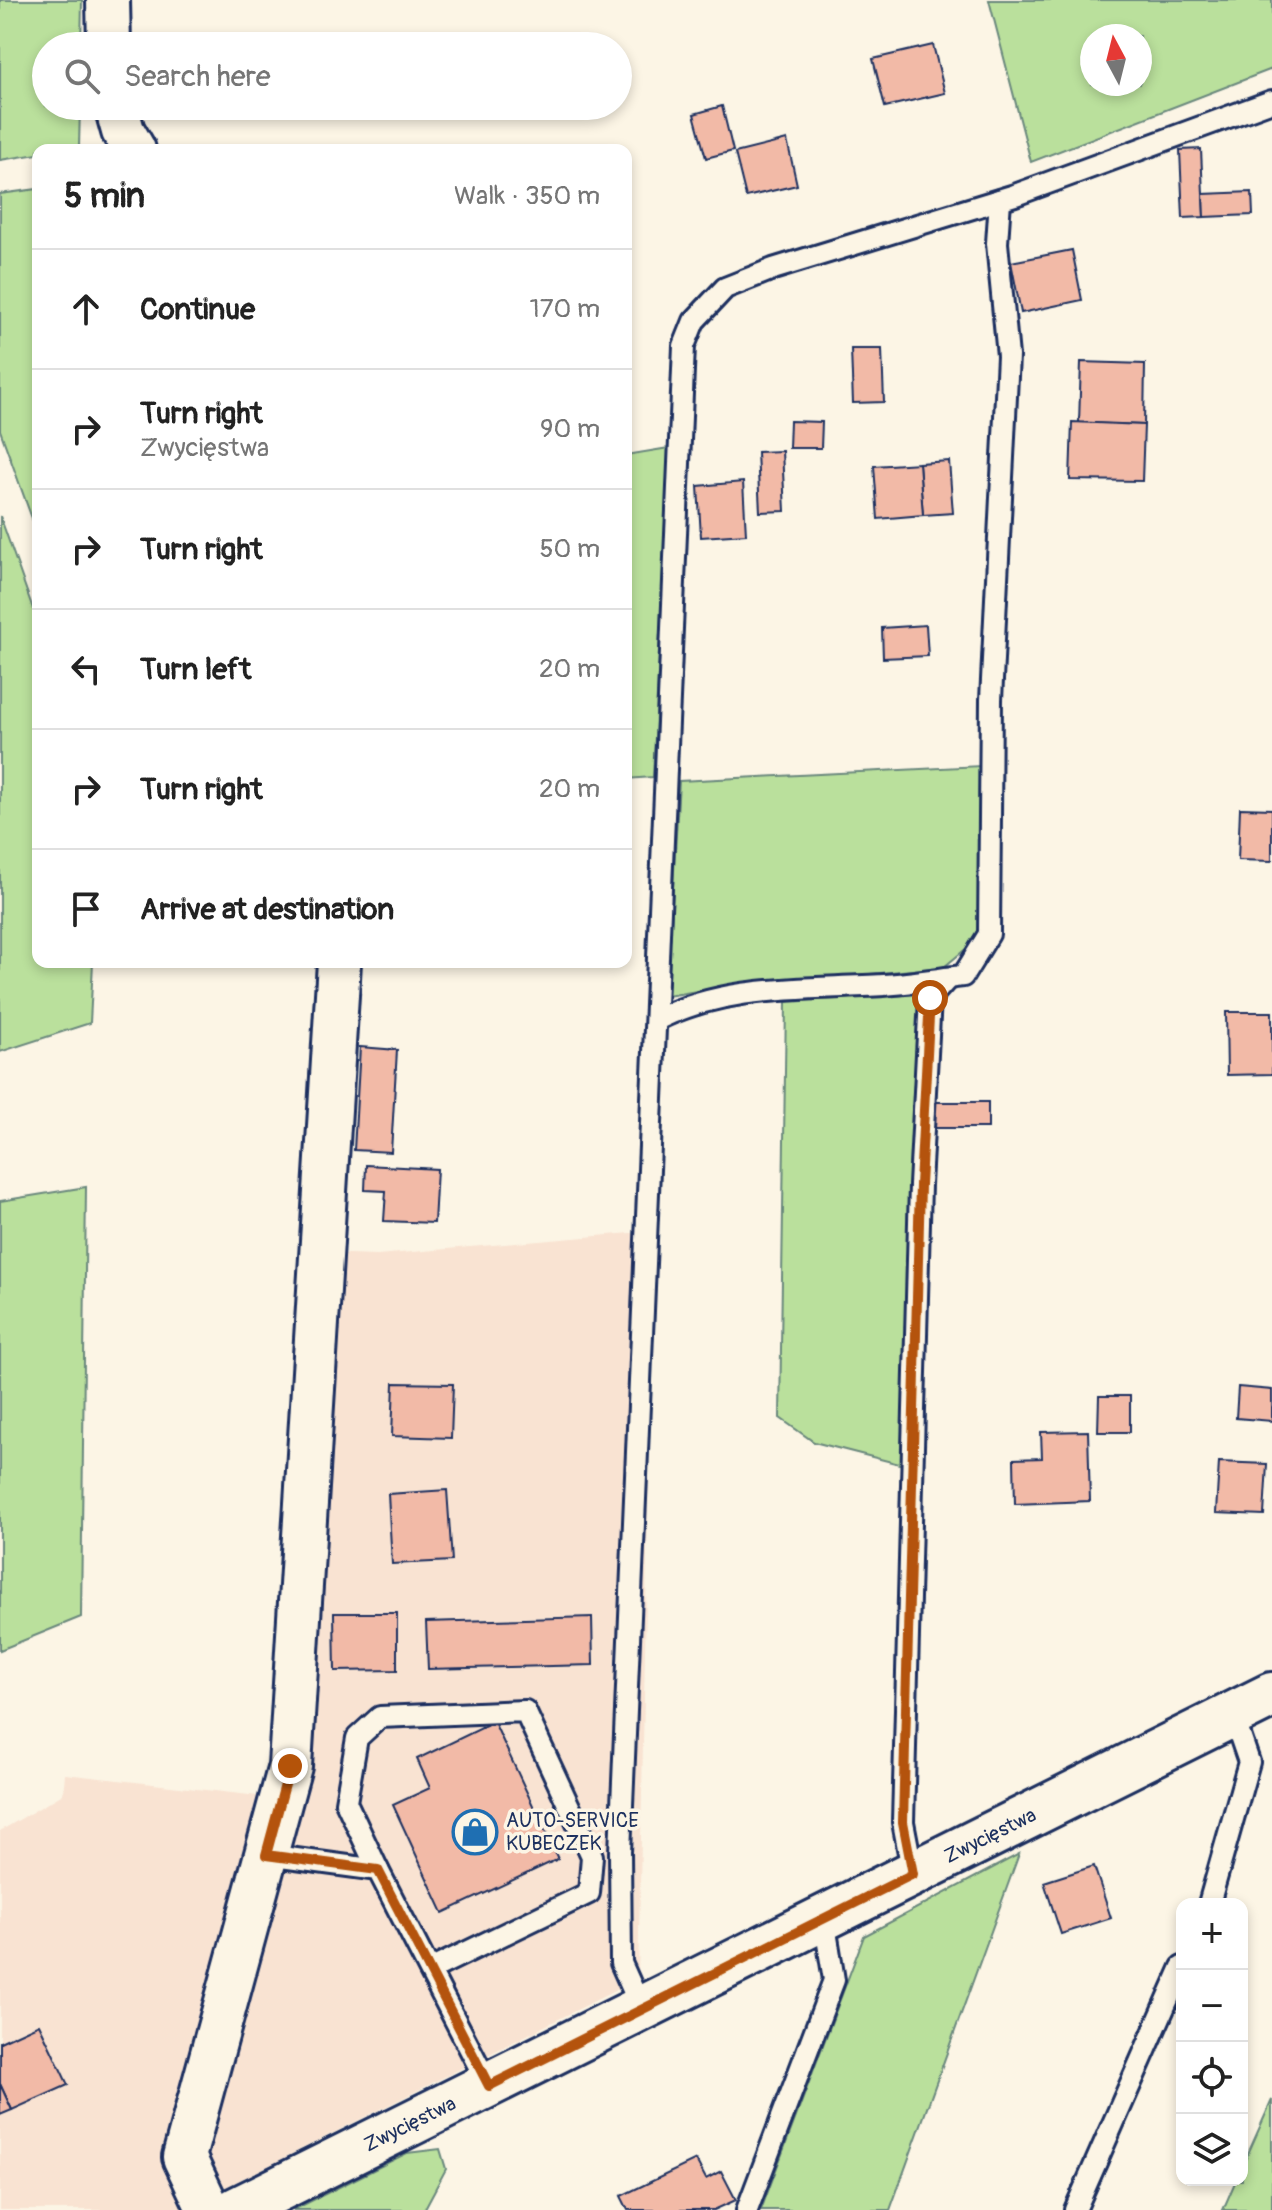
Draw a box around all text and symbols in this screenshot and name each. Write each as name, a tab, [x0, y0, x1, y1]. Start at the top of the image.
north arrow	[1080, 24, 1152, 96]
search box	[32, 32, 632, 120]
icon: search	[60, 54, 104, 98]
text: Search here	[124, 58, 271, 95]
text: 5 min	[64, 175, 145, 218]
text: Walk · 350 m	[454, 180, 600, 212]
icon: ahead	[64, 287, 108, 331]
text: Continue	[140, 291, 255, 328]
text: 170 m	[530, 293, 600, 325]
text: Turn right	[140, 395, 263, 432]
icon: right	[64, 407, 108, 451]
text: 90 m	[540, 413, 600, 445]
text: Zwycięstwa	[140, 432, 269, 464]
icon: right	[64, 527, 108, 571]
text: Turn right	[140, 531, 263, 568]
text: 50 m	[539, 533, 600, 565]
icon: left	[64, 647, 108, 691]
text: Turn left	[140, 651, 251, 688]
text: 20 m	[539, 653, 600, 685]
icon: right	[64, 767, 108, 811]
text: Turn right	[140, 771, 263, 808]
text: 20 m	[539, 773, 600, 805]
icon: arrive	[64, 887, 108, 931]
text: Arrive at destination	[140, 891, 394, 928]
route start	[912, 980, 948, 1016]
route end	[272, 1748, 308, 1784]
street label: Zwycięstwa	[940, 1802, 1040, 1868]
shop icon: AUTO-SERVICE KUBECZEK	[451, 1808, 499, 1856]
place label: AUTO-SERVICE KUBECZEK	[506, 1808, 639, 1856]
map controls	[1176, 1898, 1248, 2186]
button: +	[1176, 1898, 1248, 1970]
button: −	[1176, 1970, 1248, 2042]
button: locate	[1176, 2042, 1248, 2114]
street label: Zwycięstwa	[360, 2090, 460, 2157]
button: layers	[1176, 2114, 1248, 2186]

